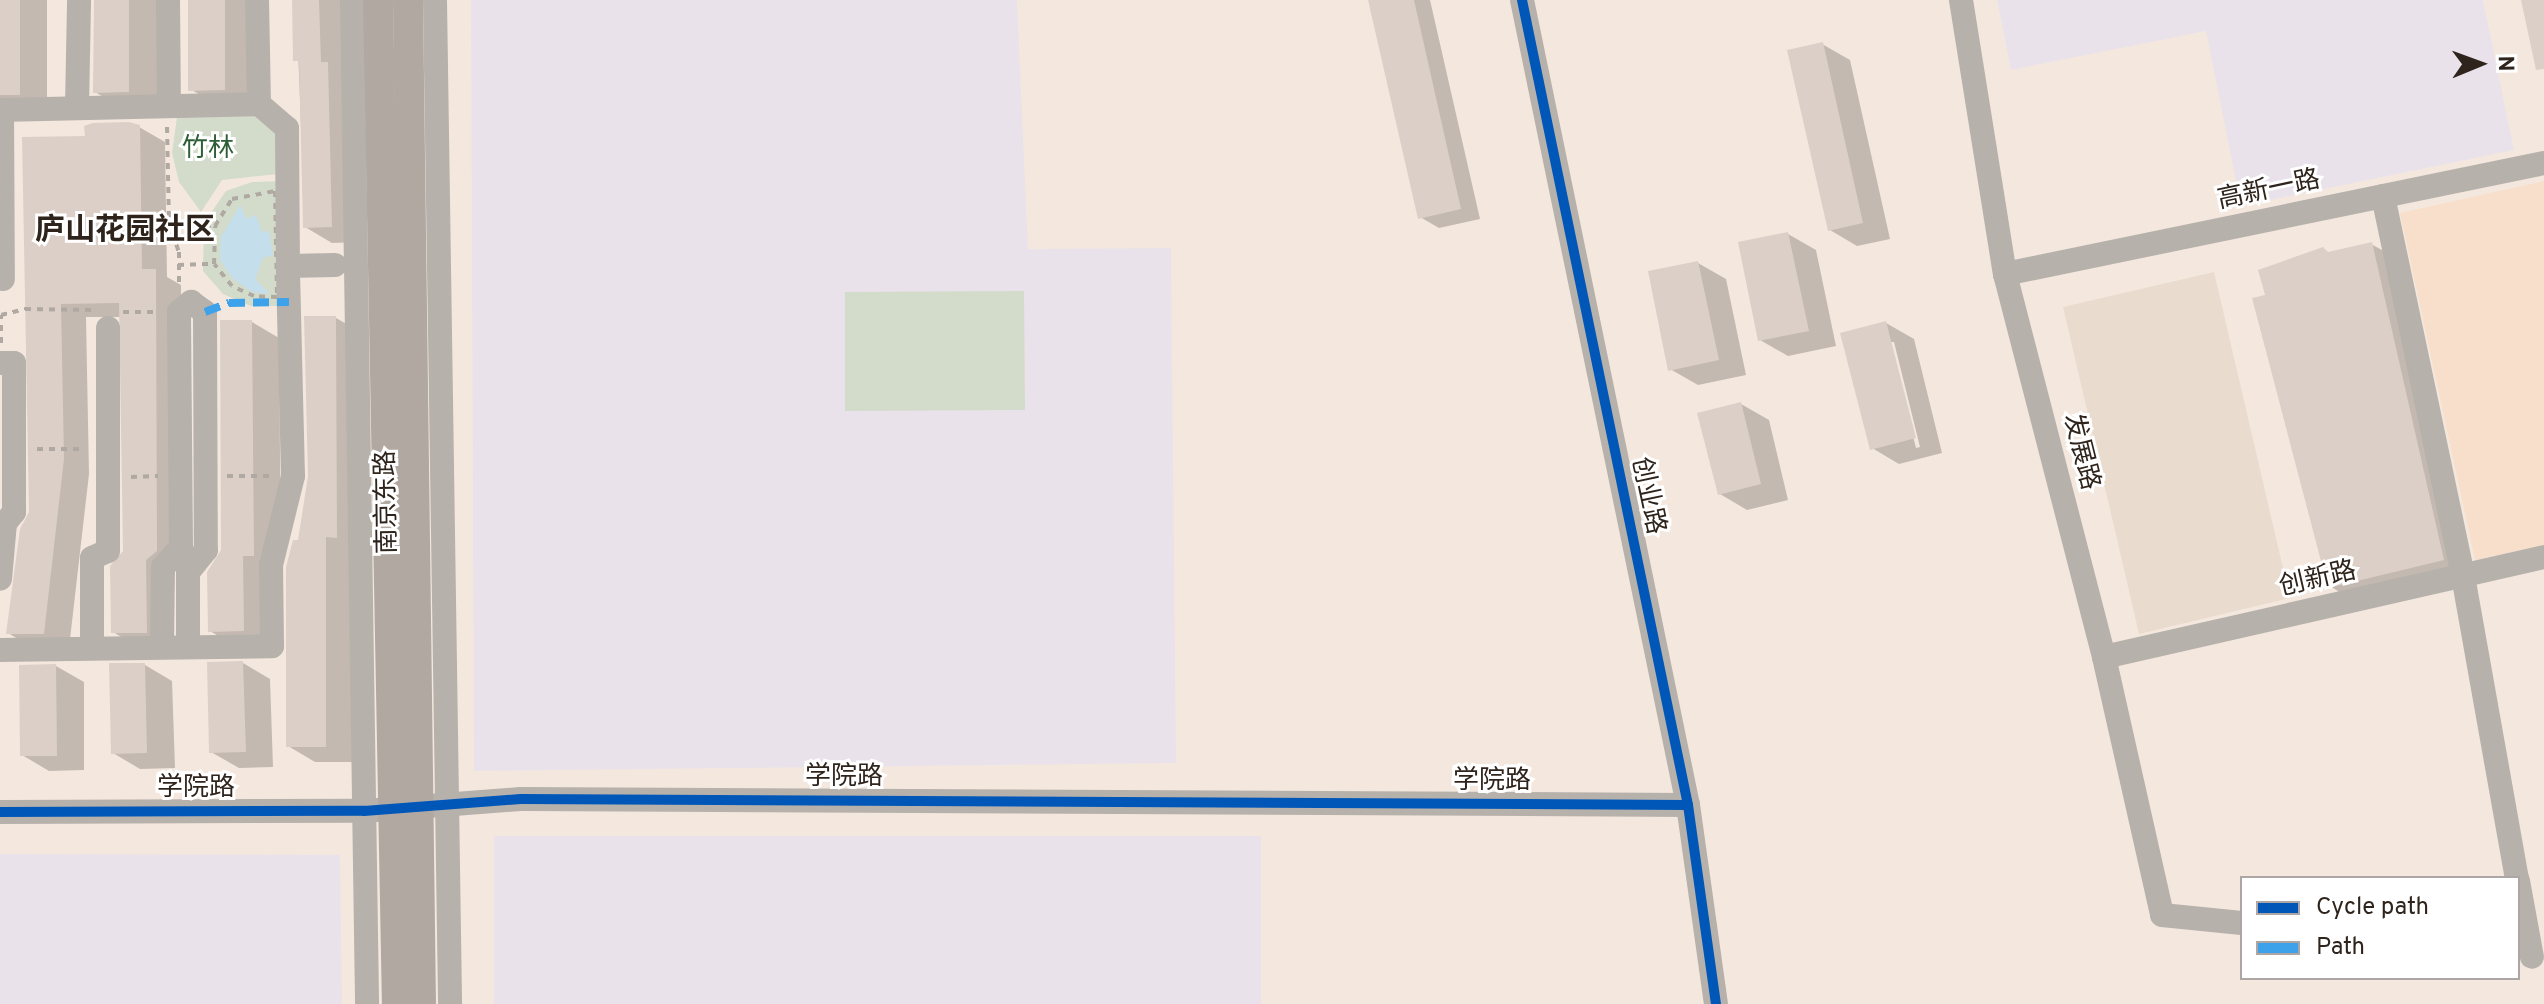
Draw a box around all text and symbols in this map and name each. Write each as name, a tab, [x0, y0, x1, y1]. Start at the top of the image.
north arrow	[2440, 24, 2520, 104]
text: N	[2491, 55, 2518, 72]
park label: 竹林	[182, 134, 234, 166]
street label: 高新一路	[2215, 165, 2323, 217]
district label: 庐山花园社区	[35, 214, 215, 250]
street label: 发展路	[2055, 410, 2105, 494]
street label: 南京东路	[371, 450, 405, 554]
street label: 创业路	[1624, 455, 1670, 537]
street label: 创新路	[2276, 556, 2360, 604]
street label: 学院路	[805, 762, 883, 794]
street label: 学院路	[1453, 766, 1531, 798]
street label: 学院路	[157, 773, 235, 805]
legend	[2240, 876, 2520, 980]
text: Cycle path	[2316, 893, 2429, 923]
text: Path	[2316, 933, 2365, 963]

